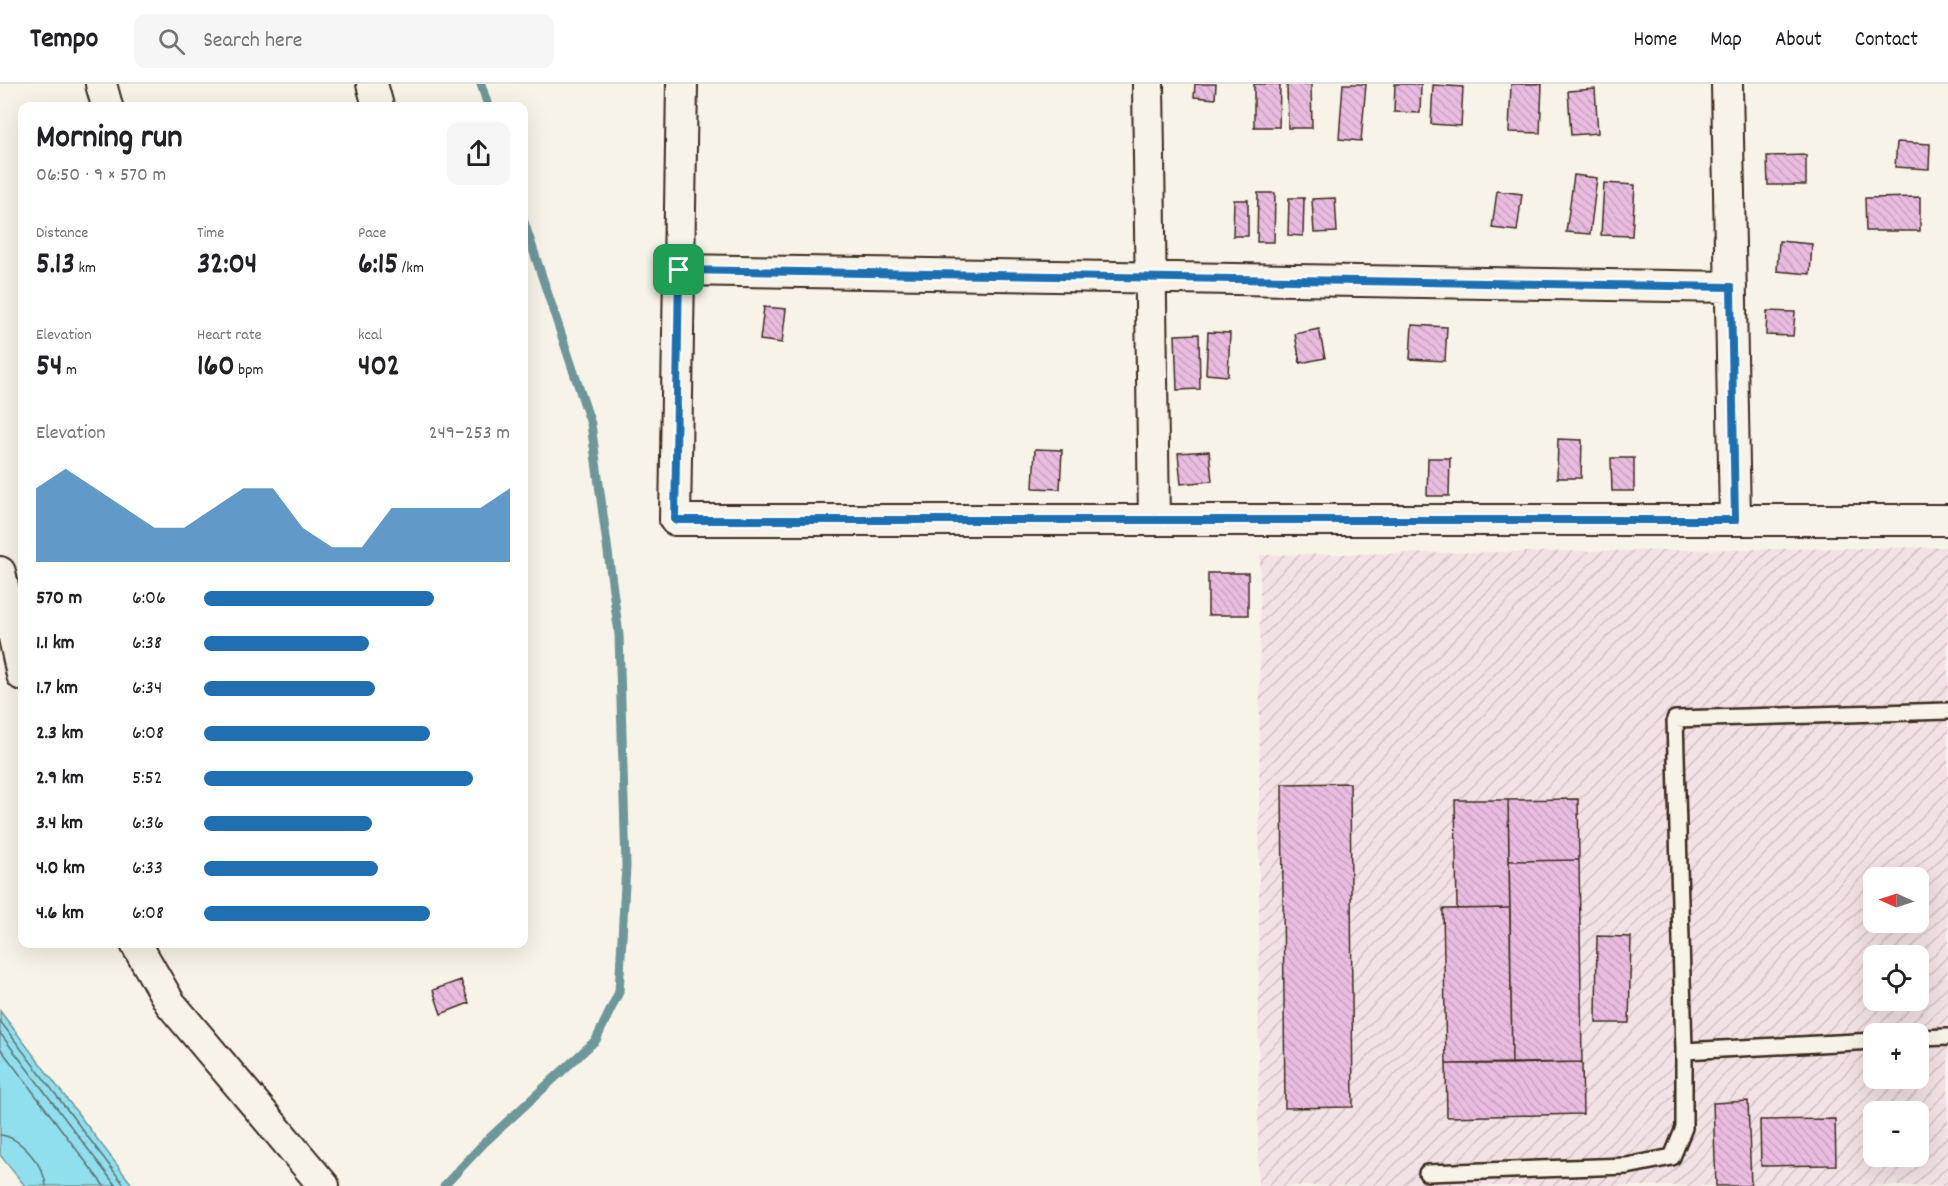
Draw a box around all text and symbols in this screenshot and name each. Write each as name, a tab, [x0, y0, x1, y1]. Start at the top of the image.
search box	[134, 14, 554, 68]
text: Tempo	[30, 21, 98, 61]
icon: search	[155, 25, 188, 58]
text: Search here	[203, 26, 303, 57]
text: Home	[1633, 26, 1677, 56]
text: Map	[1710, 26, 1742, 56]
text: About	[1775, 26, 1822, 56]
text: Contact	[1855, 26, 1918, 56]
text: Morning run	[36, 116, 183, 163]
button: share	[447, 122, 510, 185]
text: 06:50 · 9 × 570 m	[36, 162, 166, 190]
text: Distance	[36, 222, 88, 245]
text: Time	[197, 222, 224, 245]
text: Pace	[358, 222, 386, 245]
pin	[653, 244, 704, 295]
text: 5.13	[36, 245, 75, 288]
text: 32:04	[197, 245, 257, 288]
text: 6:15	[358, 245, 398, 288]
icon: arrive	[662, 253, 695, 286]
text: km	[75, 257, 96, 280]
text: /km	[398, 257, 424, 280]
text: Elevation	[36, 324, 92, 347]
text: Heart rate	[197, 324, 262, 347]
text: kcal	[358, 324, 382, 347]
text: 54	[36, 347, 62, 390]
text: 160	[197, 347, 235, 390]
text: 402	[358, 347, 400, 390]
text: m	[62, 359, 77, 382]
text: bpm	[235, 359, 264, 382]
text: Elevation	[36, 420, 106, 448]
text: 249–253 m	[429, 420, 510, 448]
text: 570 m	[36, 585, 82, 613]
text: 6:06	[132, 585, 166, 613]
text: 1.1 km	[36, 630, 75, 658]
text: 6:38	[132, 630, 162, 658]
text: 1.7 km	[36, 675, 78, 703]
text: 6:34	[132, 675, 162, 703]
text: 2.3 km	[36, 720, 83, 748]
text: 6:08	[132, 720, 164, 748]
text: 2.9 km	[36, 765, 84, 793]
text: 5:52	[132, 765, 163, 793]
text: 3.4 km	[36, 810, 83, 838]
text: 6:36	[132, 810, 164, 838]
text: 4.0 km	[36, 855, 85, 883]
text: 6:33	[132, 855, 163, 883]
north arrow	[1863, 867, 1929, 933]
map controls	[1863, 867, 1929, 1167]
text: 4.6 km	[36, 900, 84, 928]
text: 6:08	[132, 900, 164, 928]
button: locate	[1863, 945, 1929, 1011]
button: +	[1863, 1023, 1929, 1089]
button: −	[1863, 1101, 1929, 1167]

